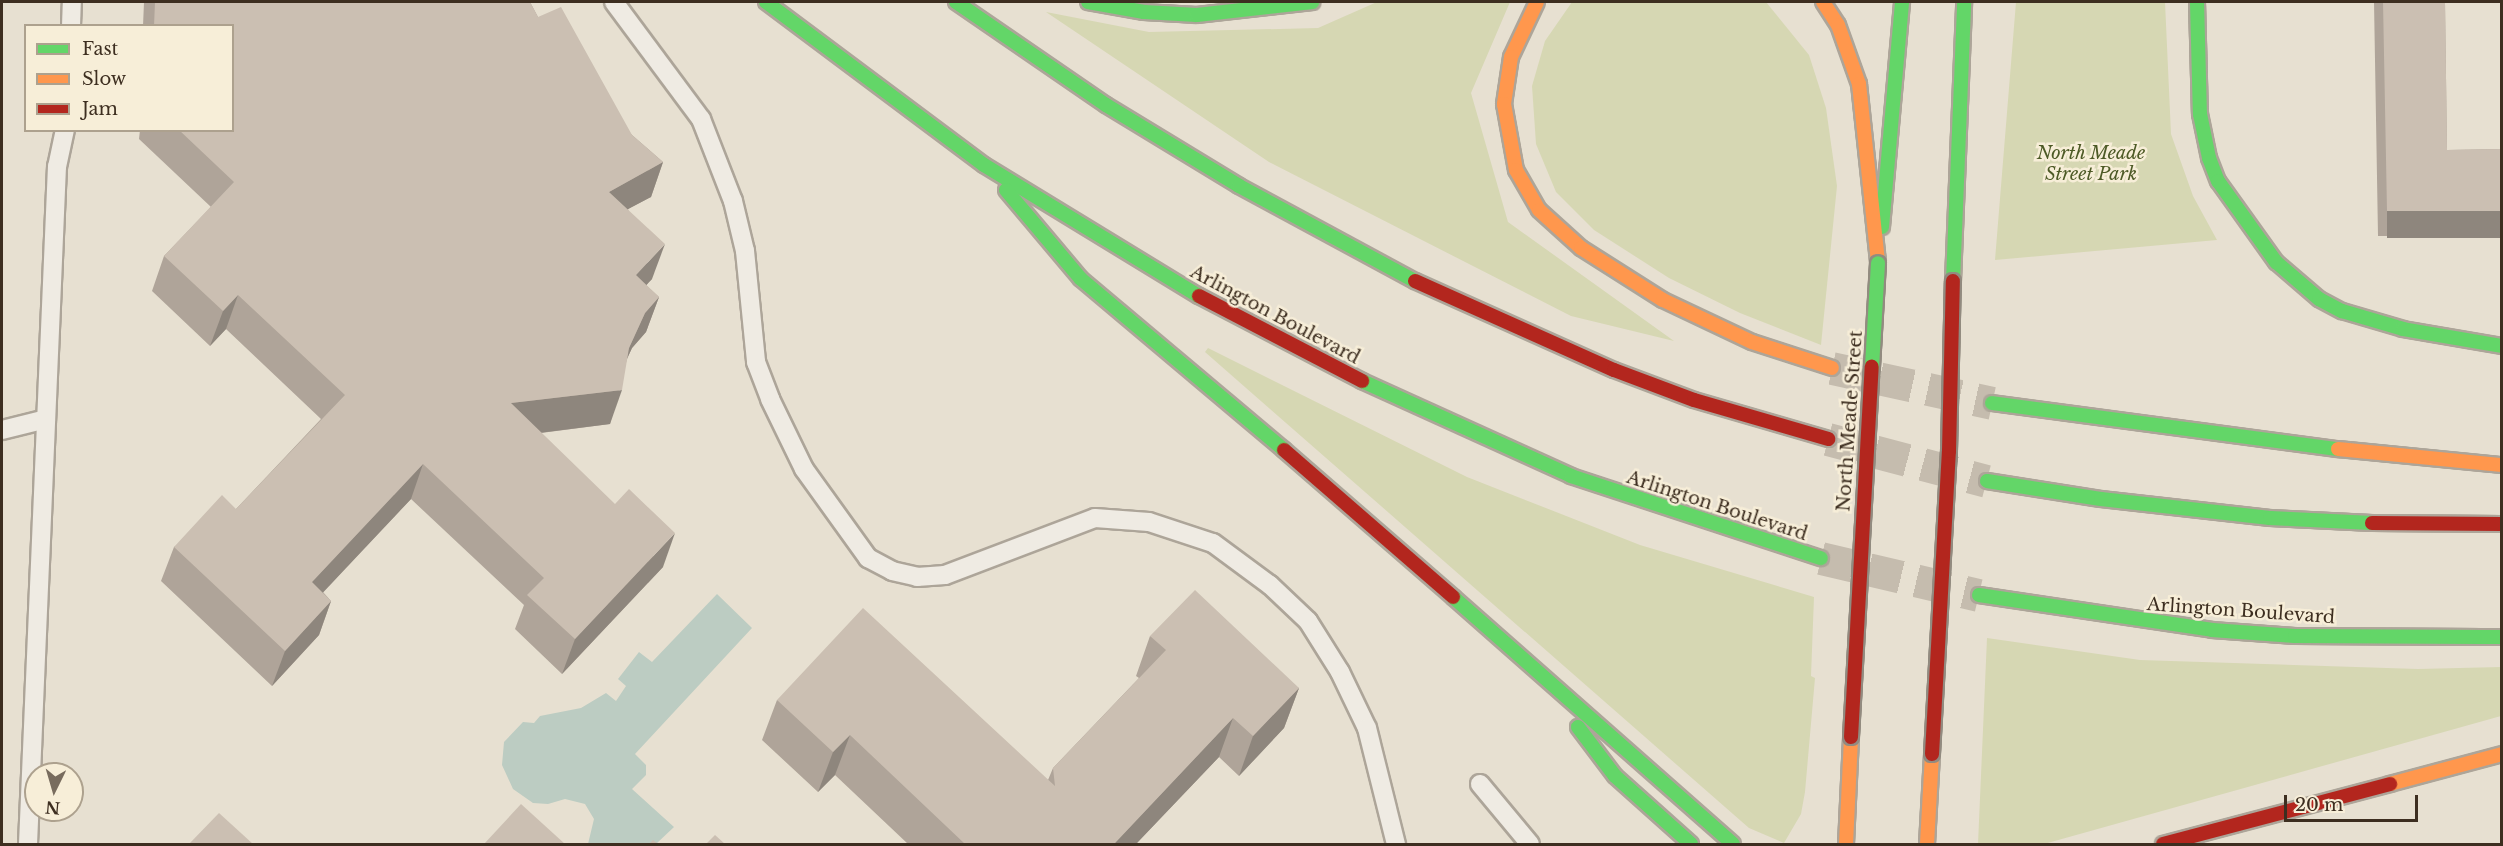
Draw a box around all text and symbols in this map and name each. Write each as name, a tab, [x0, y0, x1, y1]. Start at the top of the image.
legend	[24, 24, 234, 132]
text: Fast	[82, 38, 118, 60]
text: Slow	[82, 68, 126, 90]
text: Jam	[82, 98, 118, 120]
park label: North Meade Street Park	[2036, 143, 2146, 186]
street label: Arlington Boulevard	[1187, 261, 1363, 369]
street label: North Meade Street	[1833, 330, 1867, 512]
street label: Arlington Boulevard	[1624, 467, 1810, 545]
street label: Arlington Boulevard	[2146, 594, 2336, 628]
north arrow	[24, 762, 84, 822]
scale bar	[2287, 783, 2420, 821]
text: 20 m	[2295, 794, 2343, 816]
text: N	[44, 797, 61, 819]

